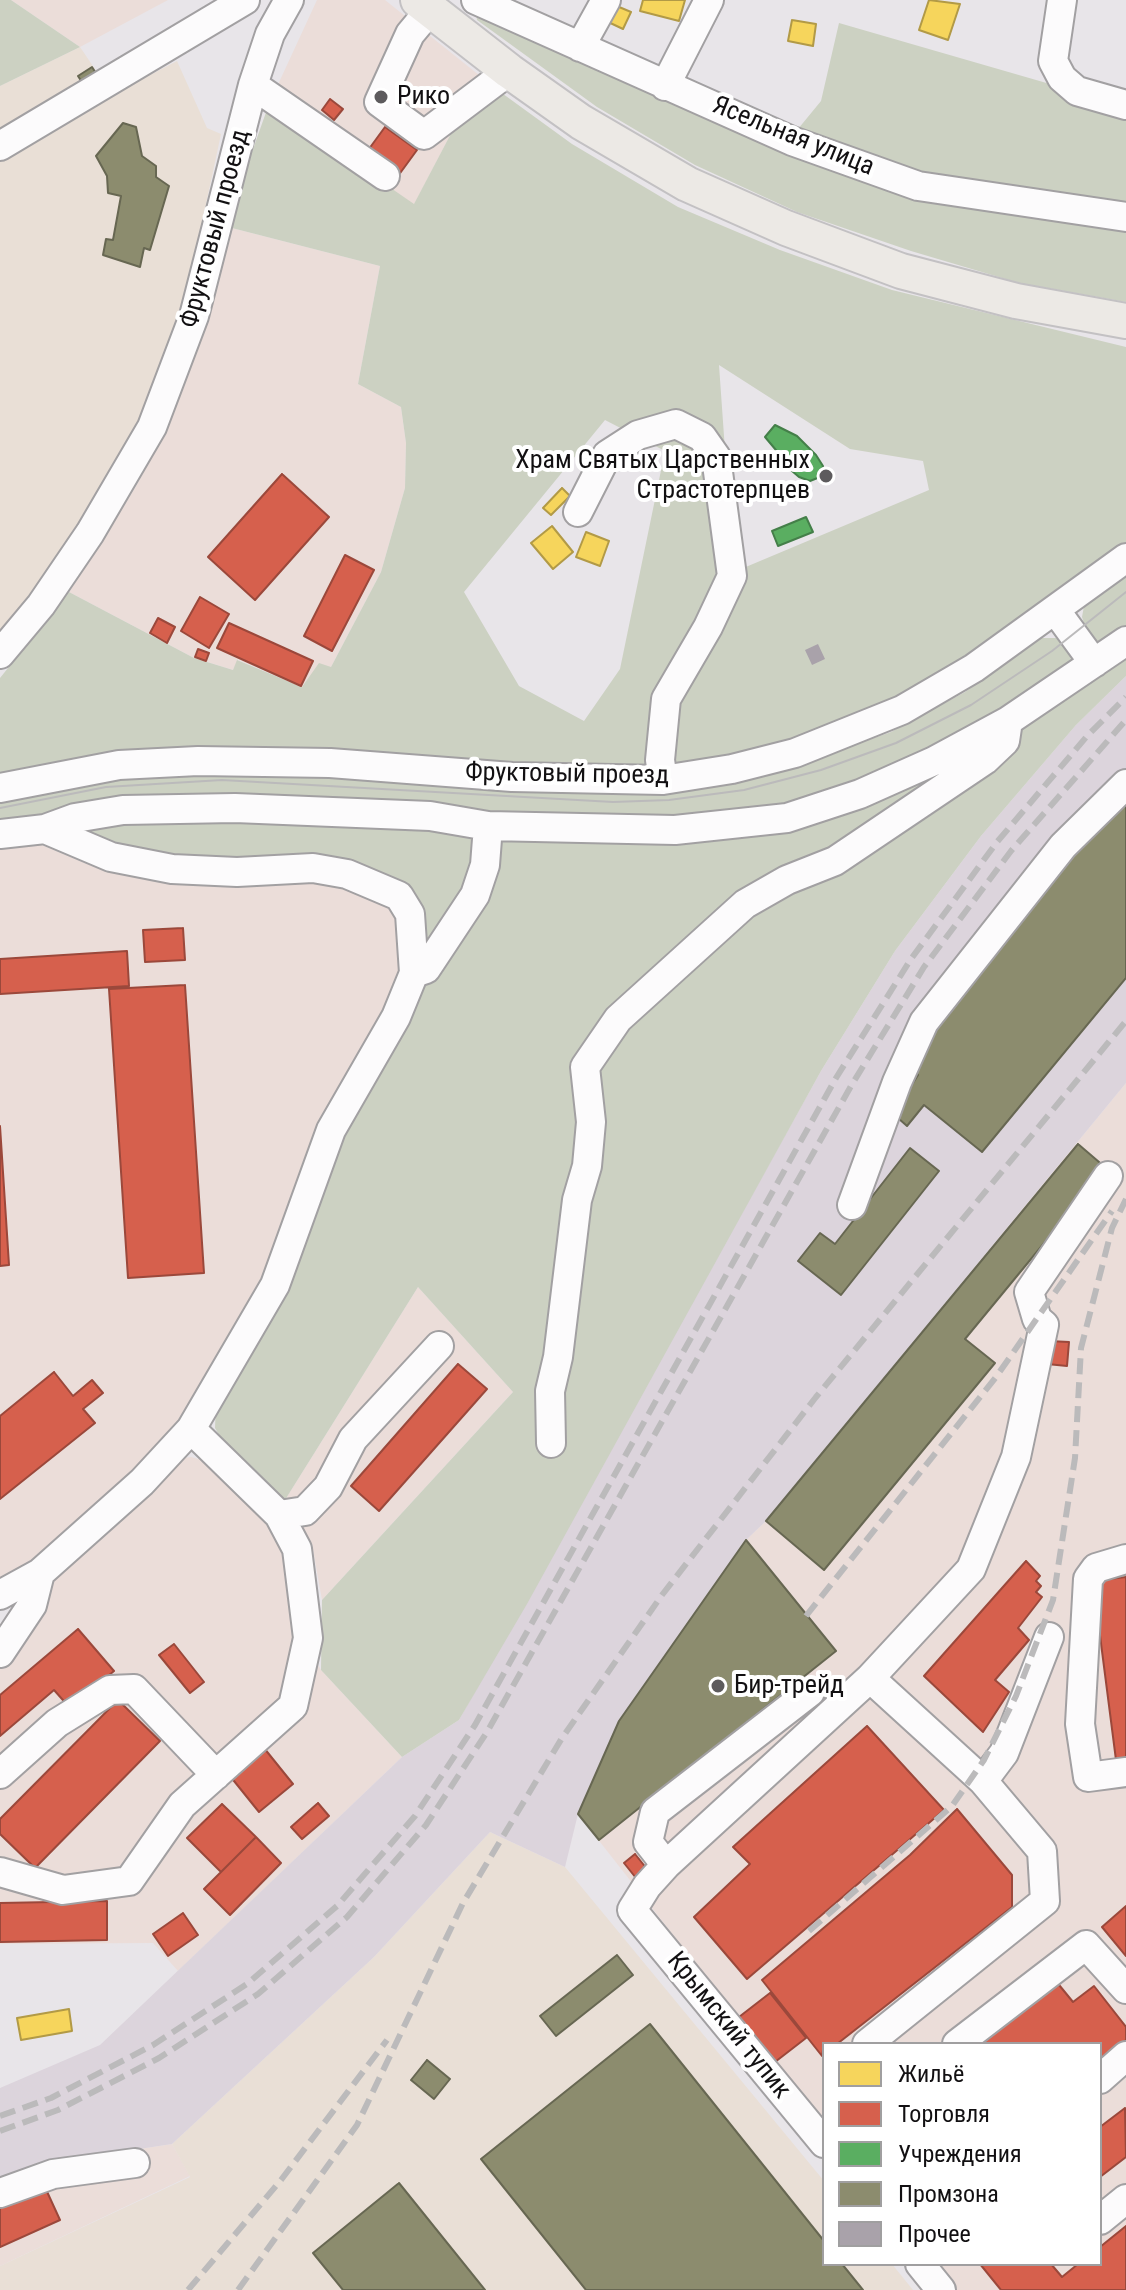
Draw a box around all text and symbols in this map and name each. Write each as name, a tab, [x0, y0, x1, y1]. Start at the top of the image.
place label: Рико	[397, 81, 450, 113]
marker: Рико	[372, 88, 390, 106]
street label: Ясельная улица	[708, 90, 878, 184]
street label: Фруктовый проезд	[175, 126, 257, 332]
place label: Храм Святых Царственных Страстотерпцев	[515, 445, 810, 506]
marker: Храм Святых Царственных Страстотерпцев	[817, 467, 835, 485]
street label: Фруктовый проезд	[465, 758, 669, 792]
place label: Бир-трейд	[734, 1670, 844, 1702]
marker: Бир-трейд	[709, 1677, 727, 1695]
street label: Крымский тупик	[659, 1946, 797, 2106]
legend	[822, 2042, 1102, 2266]
text: Жильё	[898, 2060, 964, 2088]
text: Торговля	[898, 2100, 990, 2128]
text: Учреждения	[898, 2140, 1022, 2168]
text: Промзона	[898, 2180, 999, 2208]
text: Прочее	[898, 2220, 971, 2248]

